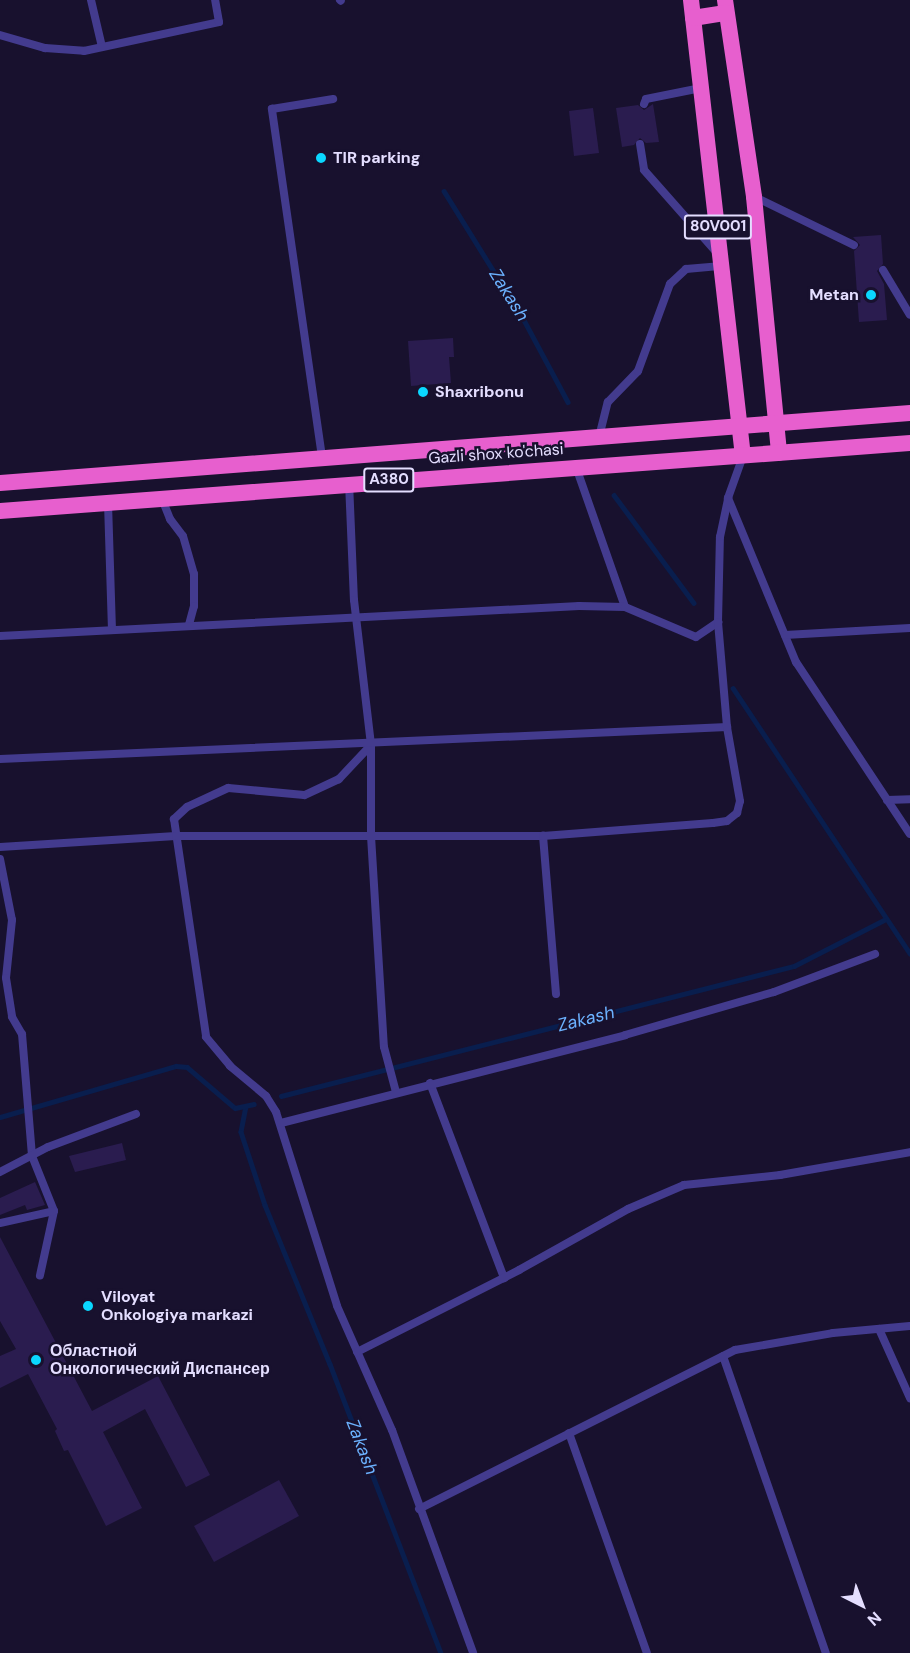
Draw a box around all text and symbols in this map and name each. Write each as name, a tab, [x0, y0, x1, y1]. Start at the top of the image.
place label: TIR parking	[333, 148, 420, 168]
marker: TIR parking	[314, 151, 328, 165]
road number: 80V001	[684, 215, 752, 239]
water label: Zakash	[485, 265, 533, 325]
place label: Metan	[809, 285, 859, 305]
marker: Metan	[864, 288, 878, 302]
place label: Shaxribonu	[435, 382, 524, 402]
marker: Shaxribonu	[416, 385, 430, 399]
street label: Gazli shox ko'chasi	[428, 440, 564, 468]
road number: A380	[362, 468, 416, 492]
water label: Zakash	[555, 1002, 617, 1036]
place label: Viloyat Onkologiya markazi	[101, 1287, 253, 1325]
marker: Viloyat Onkologiya markazi	[79, 1297, 97, 1315]
place label: Областной Онкологический Диспансер	[50, 1341, 270, 1379]
marker: Областной Онкологический Диспансер	[27, 1351, 45, 1369]
water label: Zakash	[342, 1416, 382, 1478]
north arrow	[832, 1575, 892, 1635]
text: N	[863, 1607, 886, 1630]

